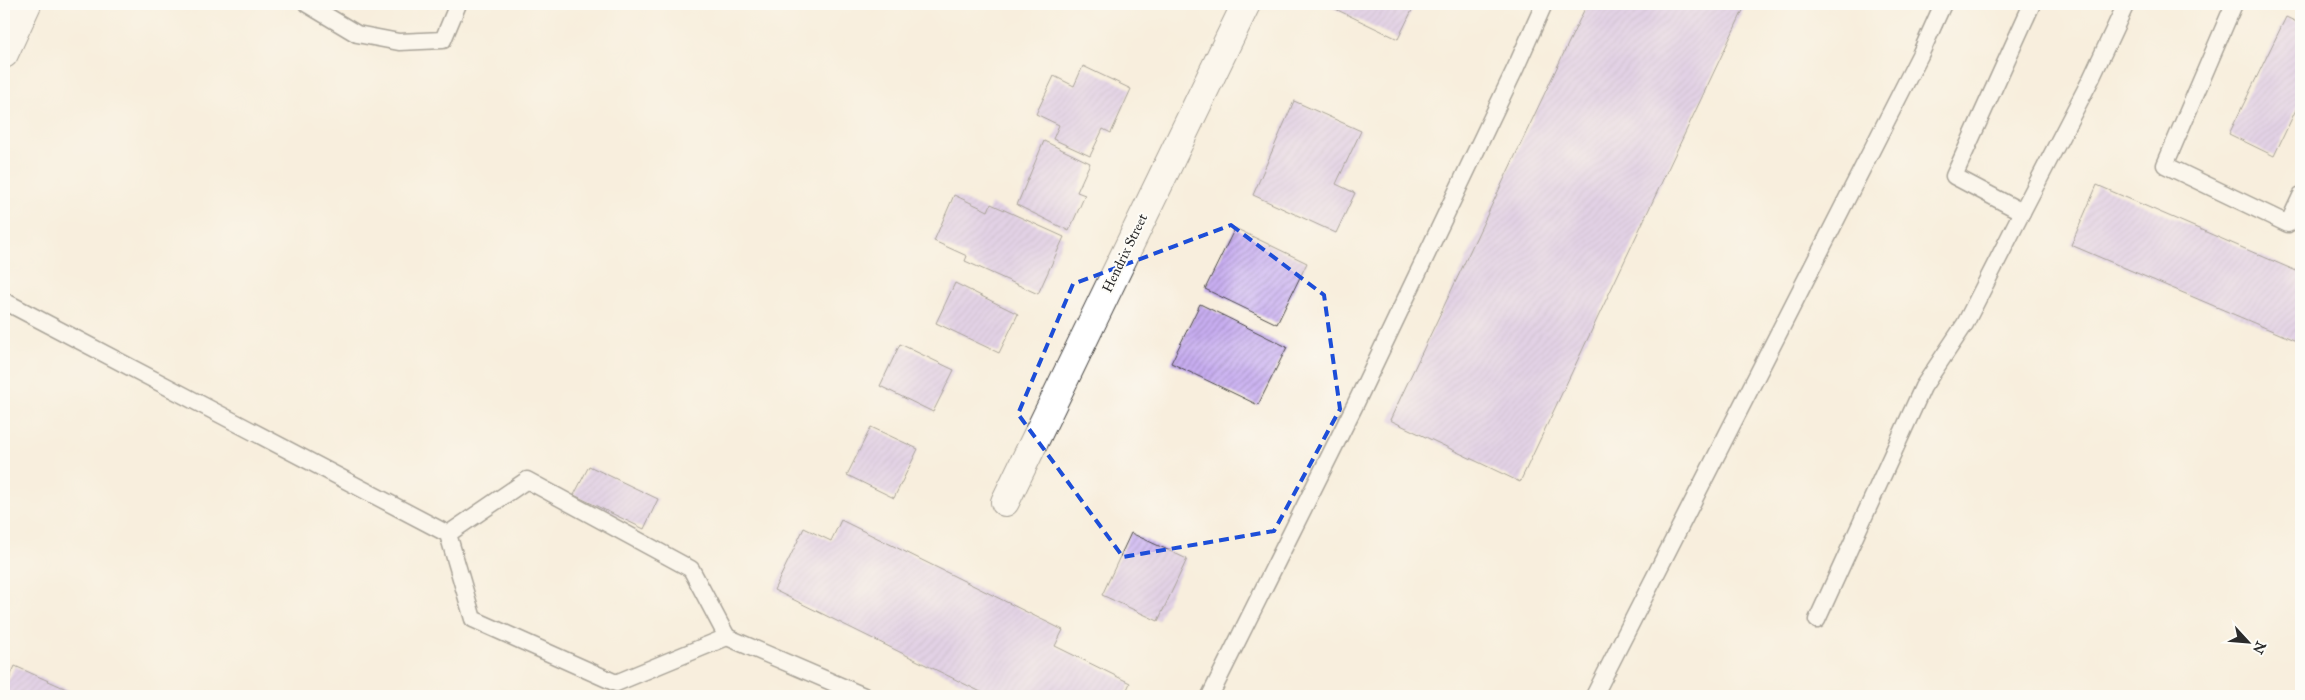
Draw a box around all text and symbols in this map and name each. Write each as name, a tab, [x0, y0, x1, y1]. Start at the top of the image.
street label: Hendrix Street	[1099, 211, 1151, 295]
north arrow	[2222, 618, 2272, 668]
text: N	[2249, 638, 2269, 657]

